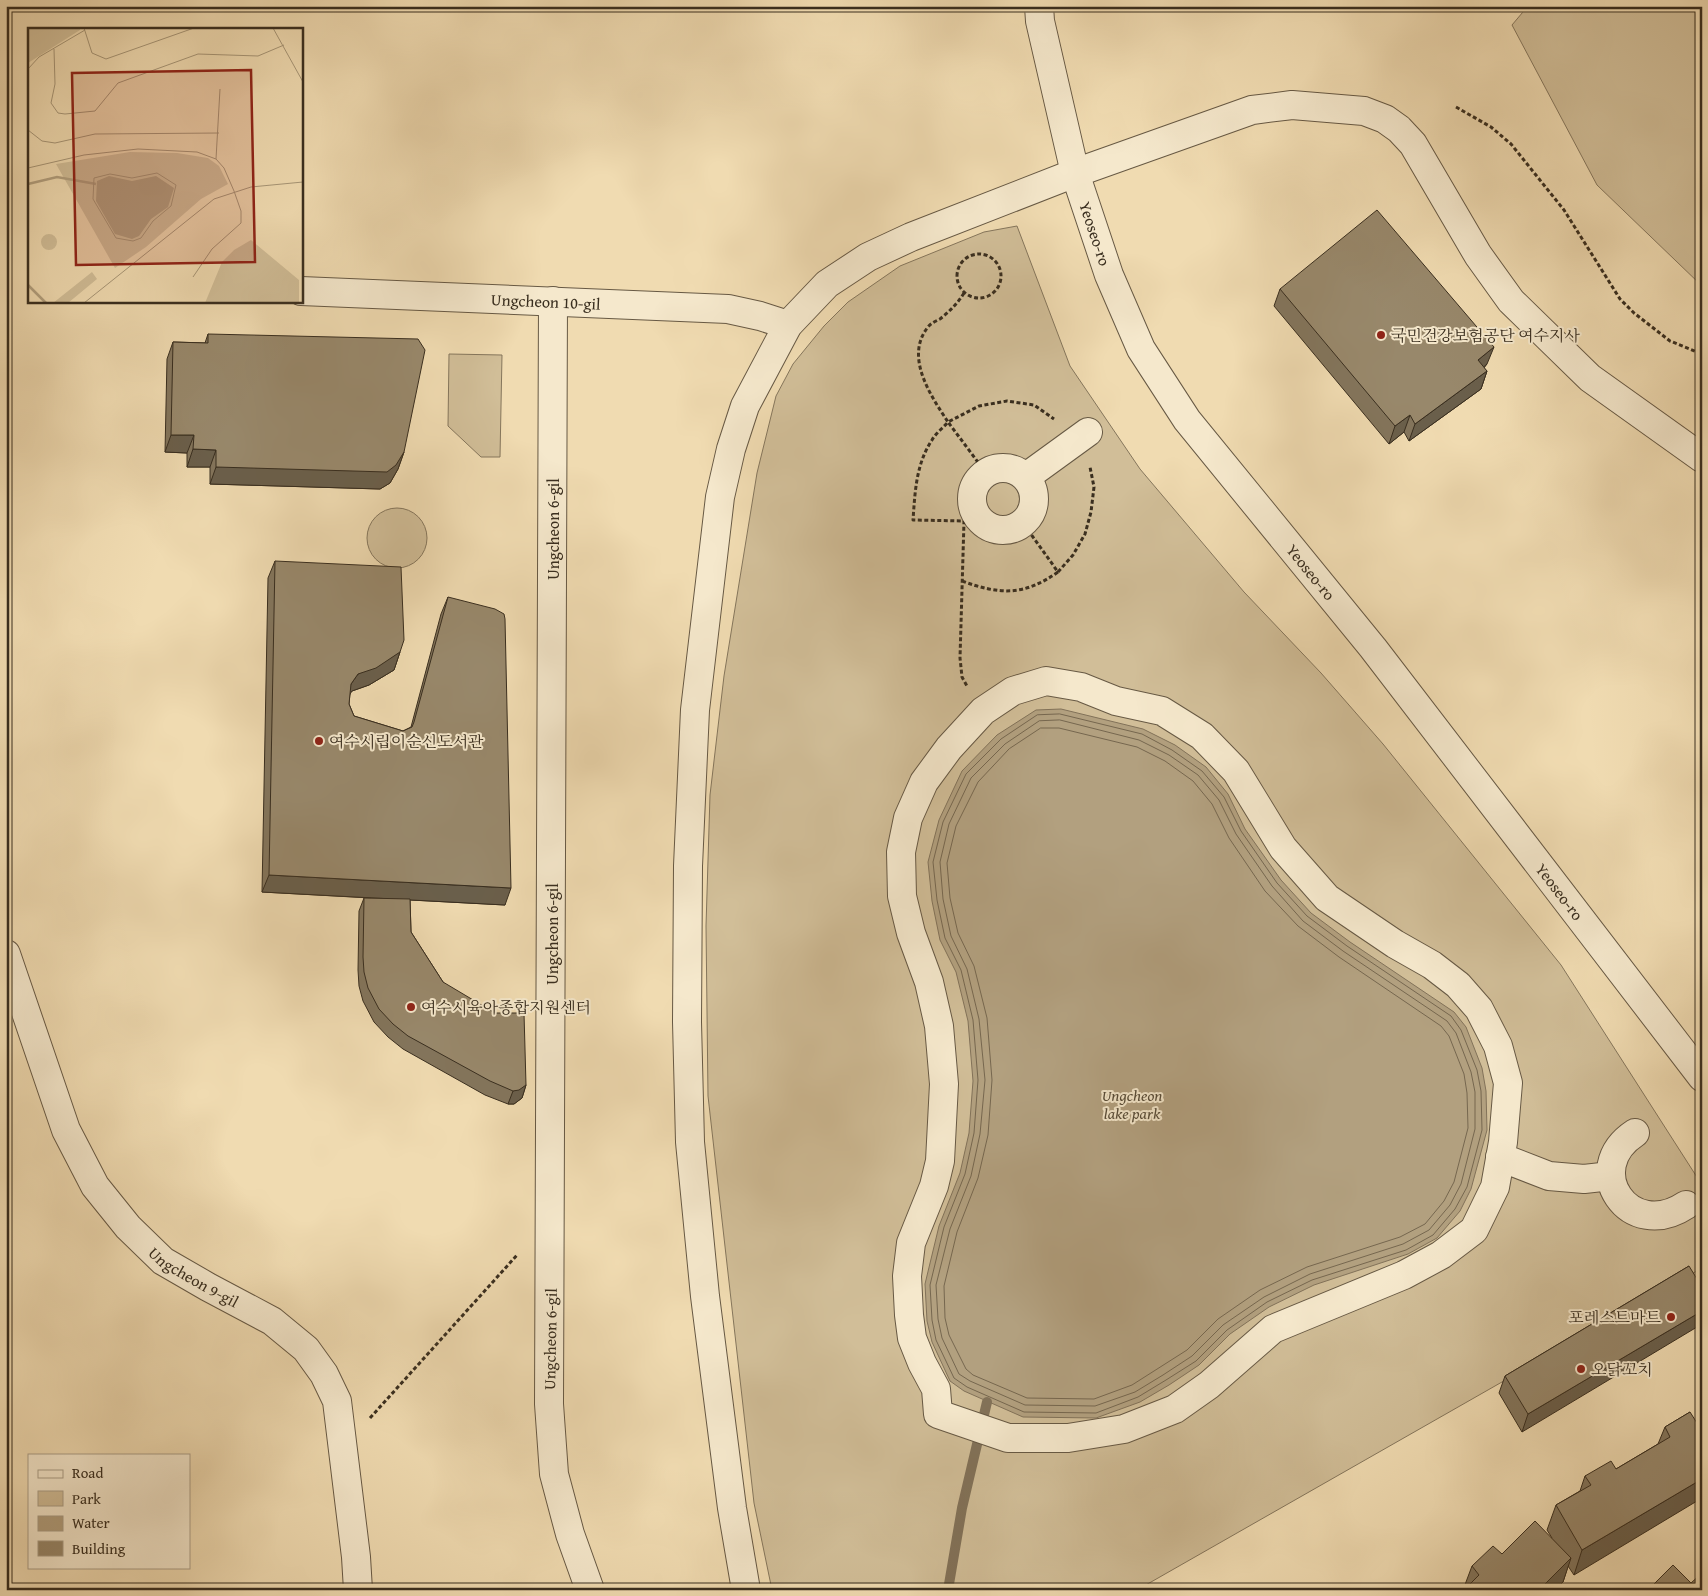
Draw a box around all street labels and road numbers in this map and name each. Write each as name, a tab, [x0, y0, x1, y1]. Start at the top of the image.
street label: Yeoseo-ro	[1073, 198, 1117, 269]
street label: Ungcheon 10-gil	[491, 287, 601, 316]
street label: Ungcheon 6-gil	[541, 478, 565, 580]
street label: Yeoseo-ro	[1281, 539, 1341, 605]
street label: Yeoseo-ro	[1530, 858, 1590, 925]
street label: Ungcheon 6-gil	[540, 883, 564, 985]
street label: Ungcheon 9-gil	[143, 1241, 244, 1314]
street label: Ungcheon 6-gil	[537, 1287, 563, 1390]

